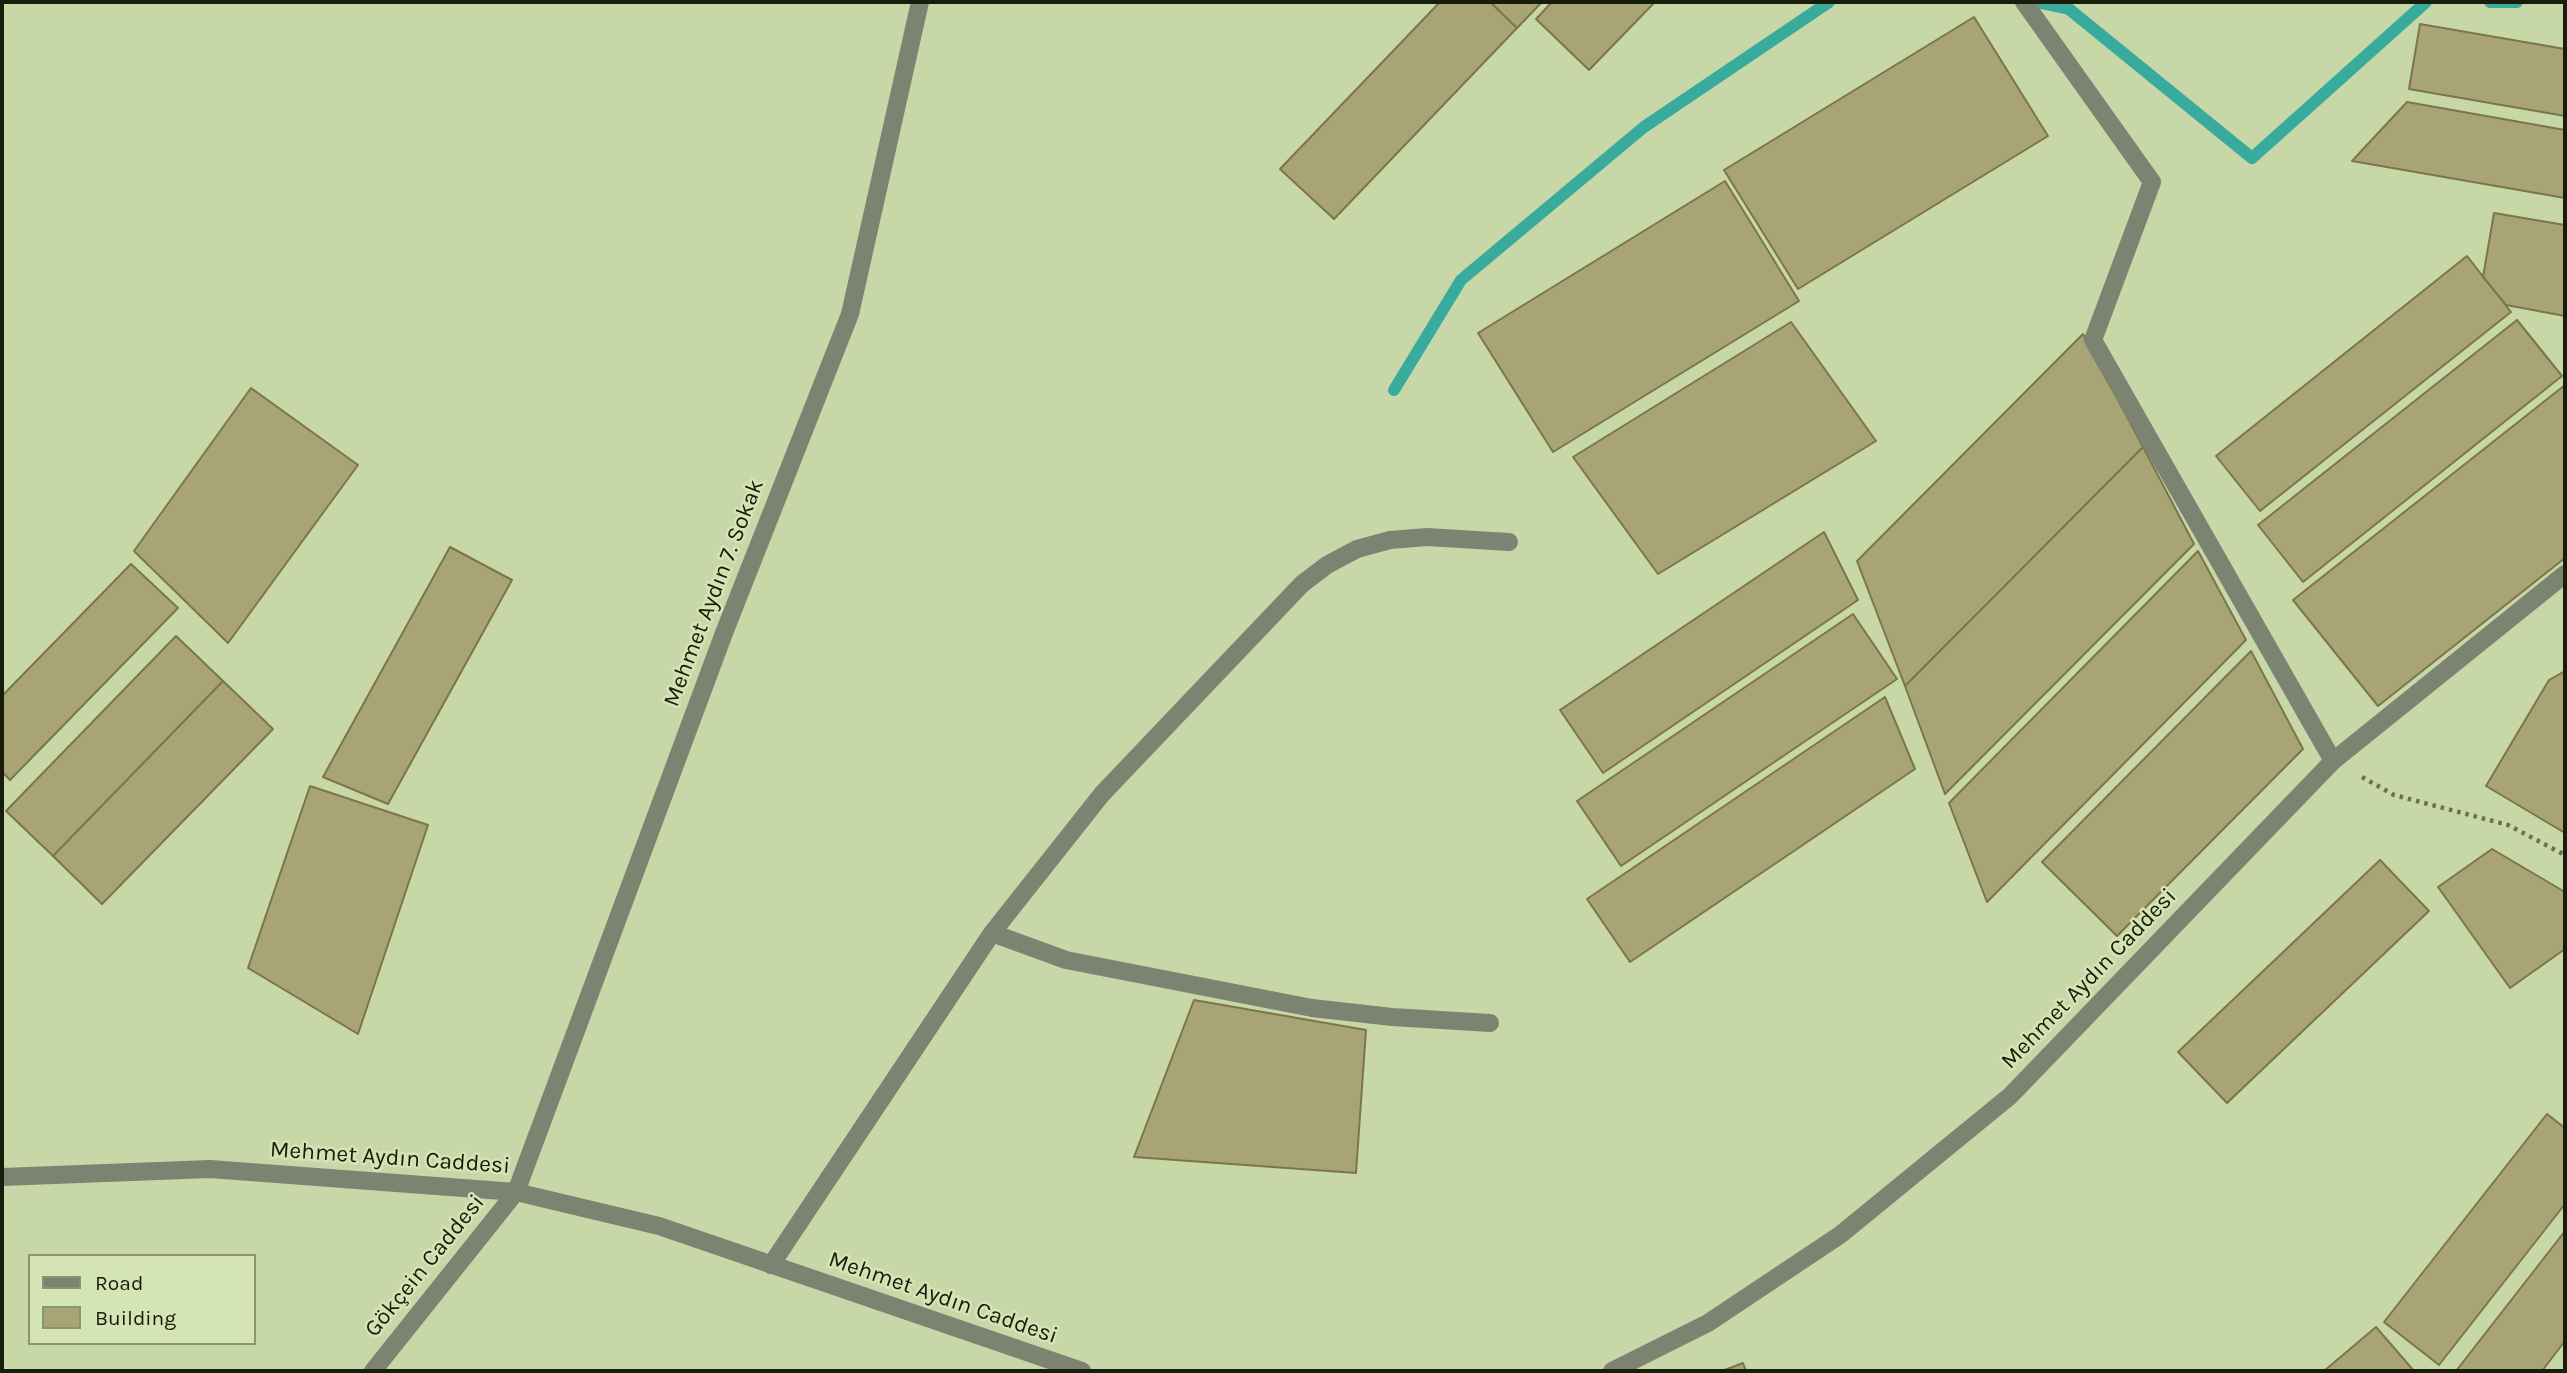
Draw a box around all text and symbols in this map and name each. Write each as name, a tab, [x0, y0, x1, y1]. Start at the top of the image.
street label: Mehmet Aydın 7. Sokak	[658, 475, 770, 711]
street label: Mehmet Aydın Caddesi	[1996, 883, 2182, 1075]
street label: Mehmet Aydın Caddesi	[269, 1136, 511, 1180]
street label: Gökçein Caddesi	[359, 1189, 491, 1343]
street label: Mehmet Aydın Caddesi	[825, 1246, 1061, 1350]
legend	[28, 1254, 256, 1345]
text: Road	[95, 1271, 143, 1295]
text: Building	[95, 1306, 176, 1330]

